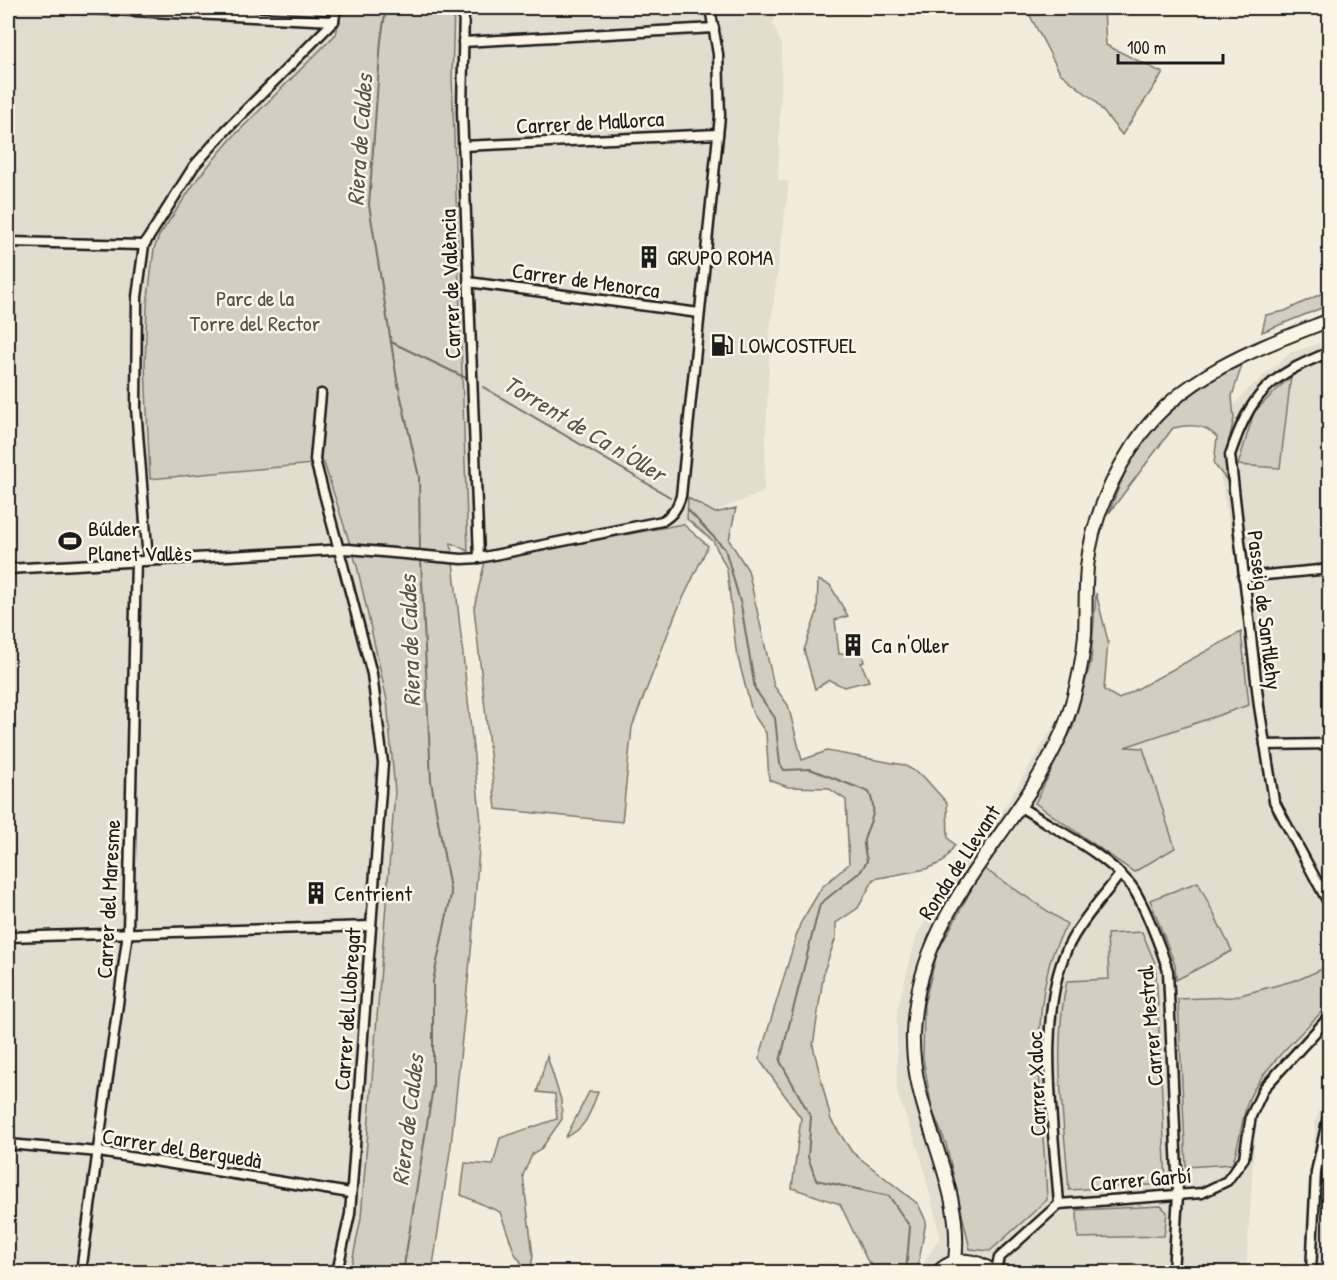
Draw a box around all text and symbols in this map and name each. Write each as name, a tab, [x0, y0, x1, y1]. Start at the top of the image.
scale bar	[1118, 27, 1223, 65]
text: 100 m	[1127, 35, 1166, 60]
water label: Riera de Caldes	[338, 71, 380, 207]
street label: Carrer de Mallorca	[515, 103, 665, 141]
street label: Carrer de València	[432, 208, 468, 359]
place label: GRUPO ROMA	[667, 242, 774, 272]
building icon: GRUPO ROMA	[636, 244, 662, 270]
street label: Carrer de Menorca	[510, 255, 662, 305]
park label: Parc de la Torre del Rector	[190, 283, 321, 338]
place label: LOWCOSTFUEL	[740, 330, 857, 360]
fuel station icon: LOWCOSTFUEL	[709, 332, 735, 358]
water label: Torrent de Ca n'Oller	[498, 367, 674, 490]
place label: Búlder Planet Vallès	[88, 513, 192, 568]
sports icon: Búlder Planet Vallès	[57, 528, 83, 554]
street label: Passeig de Santllehy	[1240, 529, 1290, 691]
water label: Riera de Caldes	[391, 572, 427, 707]
place label: Ca n'Oller	[871, 630, 950, 660]
building icon: Ca n'Oller	[840, 632, 866, 658]
street label: Ronda de Llevant	[911, 798, 1008, 925]
street label: Carrer del Maresme	[89, 818, 127, 979]
place label: Centrient	[334, 878, 412, 908]
building icon: Centrient	[303, 880, 329, 906]
street label: Carrer del Llobregat	[326, 926, 368, 1092]
street label: Carrer Mestral	[1130, 964, 1170, 1087]
street label: Carrer Xaloc	[1019, 1031, 1053, 1137]
water label: Riera de Caldes	[383, 1050, 431, 1187]
street label: Carrer del Berguedà	[100, 1121, 264, 1175]
street label: Carrer Garbí	[1089, 1160, 1193, 1198]

